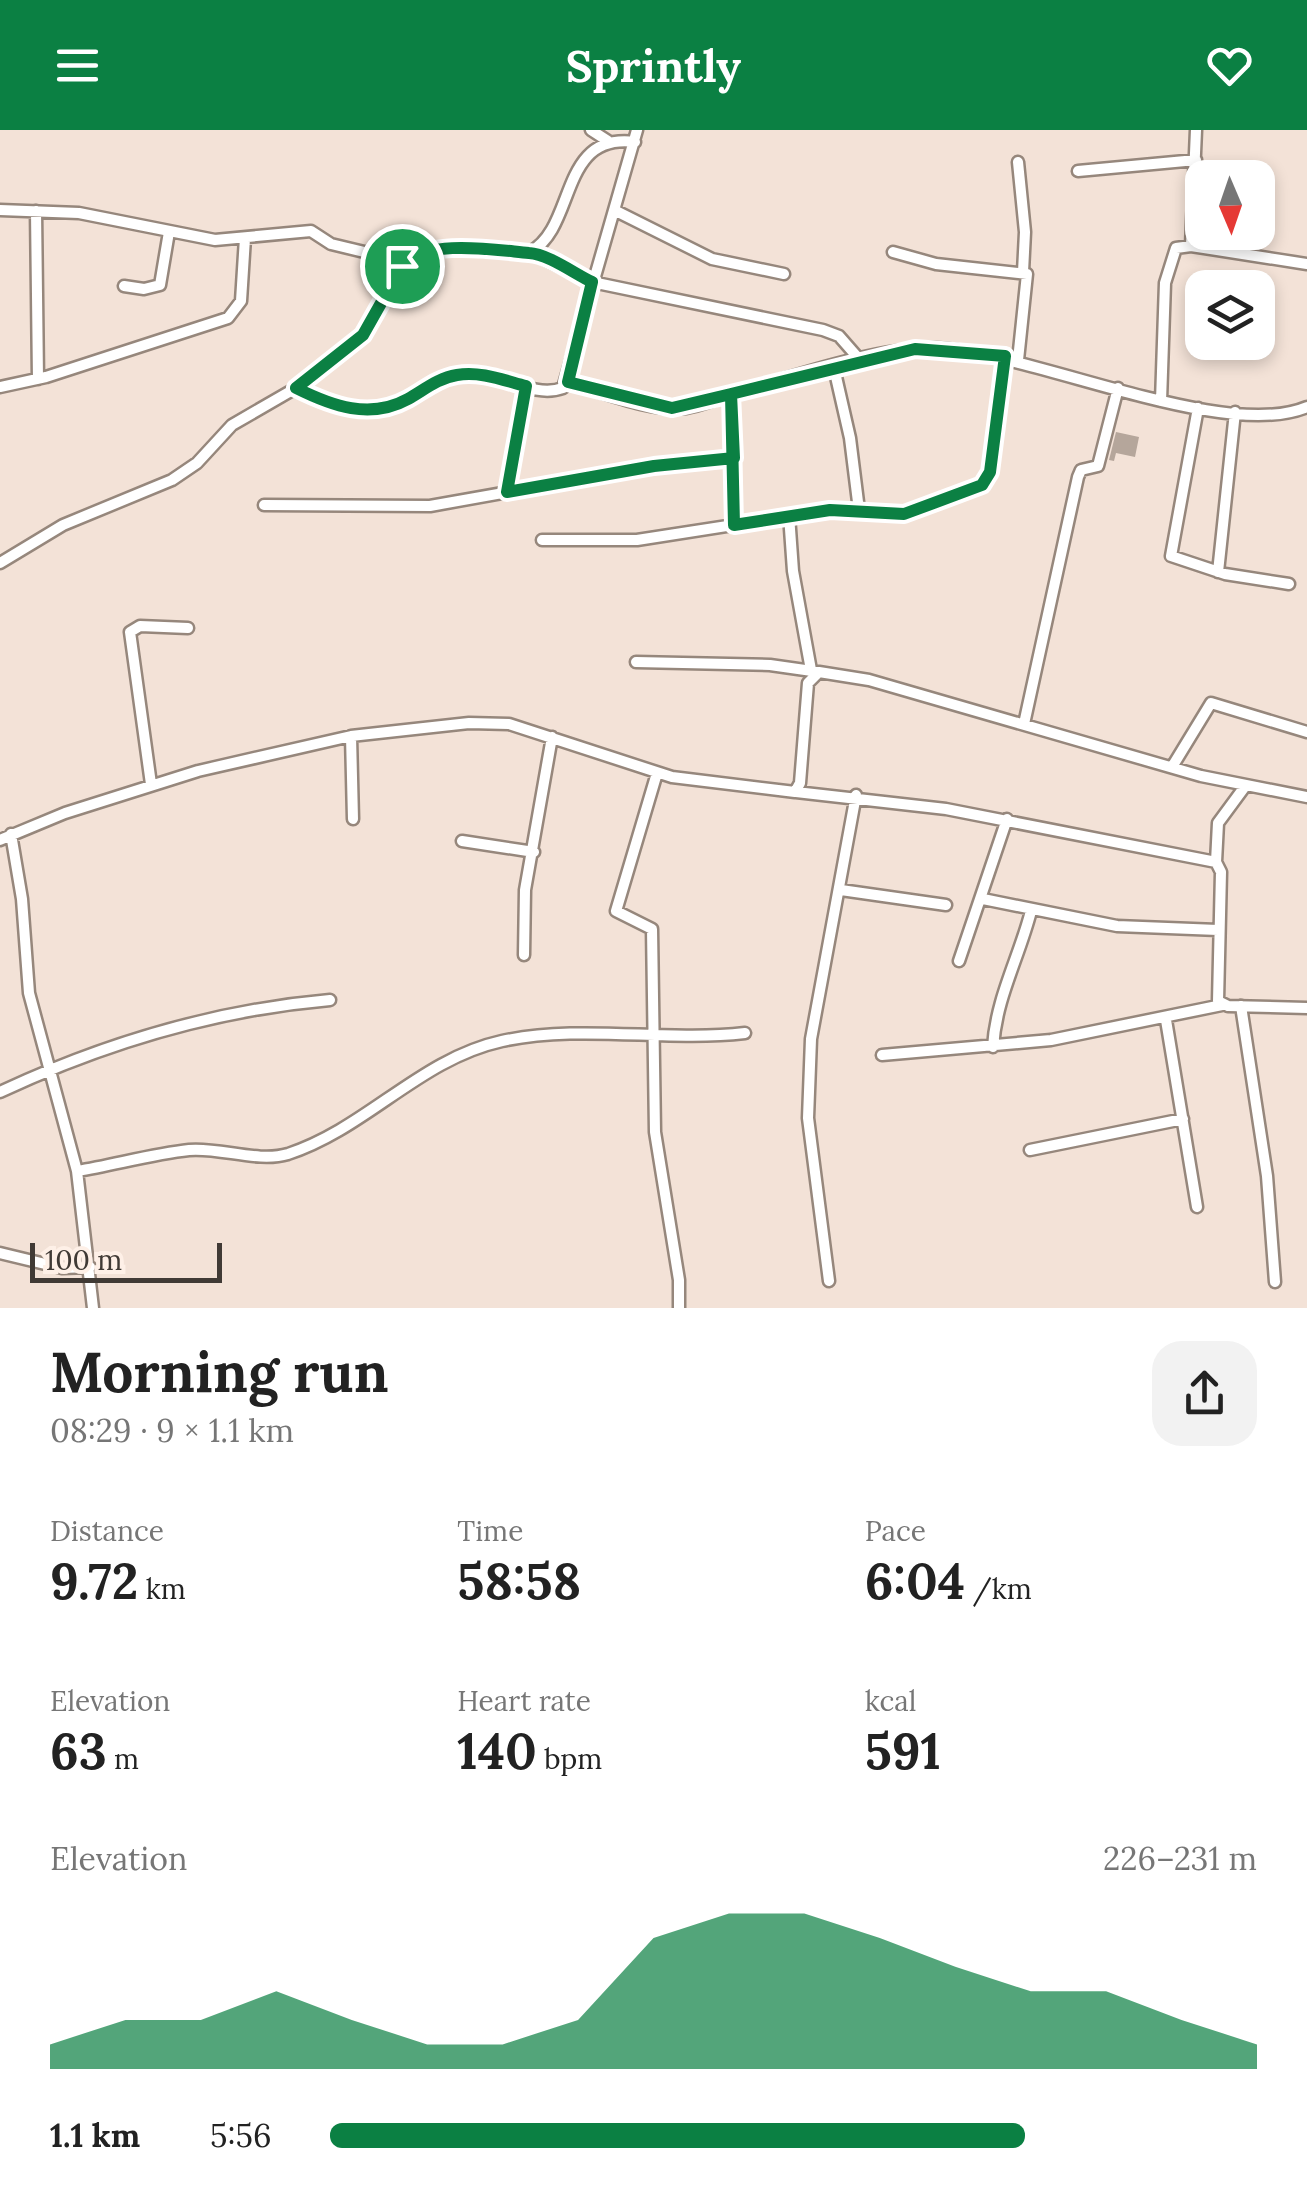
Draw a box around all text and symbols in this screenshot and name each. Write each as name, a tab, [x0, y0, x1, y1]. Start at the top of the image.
text: Sprintly	[566, 37, 741, 94]
icon: menu	[50, 38, 105, 93]
icon: heart	[1202, 38, 1257, 93]
north arrow	[1185, 160, 1275, 250]
map controls	[1185, 160, 1275, 360]
pin	[360, 224, 445, 309]
icon: arrive	[375, 239, 430, 294]
button: layers	[1185, 270, 1275, 360]
scale bar	[30, 1238, 222, 1282]
text: 100 m	[45, 1242, 122, 1278]
text: Morning run	[50, 1337, 388, 1407]
button: share	[1152, 1341, 1257, 1446]
text: 08:29 · 9 × 1.1 km	[50, 1410, 294, 1451]
text: Distance	[50, 1513, 164, 1549]
text: Time	[457, 1513, 523, 1549]
text: Pace	[865, 1513, 926, 1549]
text: 9.72	[50, 1549, 138, 1613]
text: 58:58	[457, 1549, 581, 1613]
text: 6:04	[865, 1549, 965, 1613]
text: km	[138, 1571, 186, 1607]
text: /km	[965, 1571, 1032, 1607]
text: Elevation	[50, 1683, 170, 1719]
text: Heart rate	[457, 1683, 591, 1719]
text: kcal	[865, 1683, 916, 1719]
text: 63	[50, 1719, 107, 1783]
text: 140	[457, 1719, 537, 1783]
text: 591	[865, 1719, 941, 1783]
text: m	[107, 1741, 139, 1777]
text: bpm	[537, 1741, 602, 1777]
text: Elevation	[50, 1838, 187, 1879]
text: 226–231 m	[1103, 1838, 1257, 1879]
text: 1.1 km	[50, 2115, 140, 2156]
text: 5:56	[210, 2115, 271, 2156]

